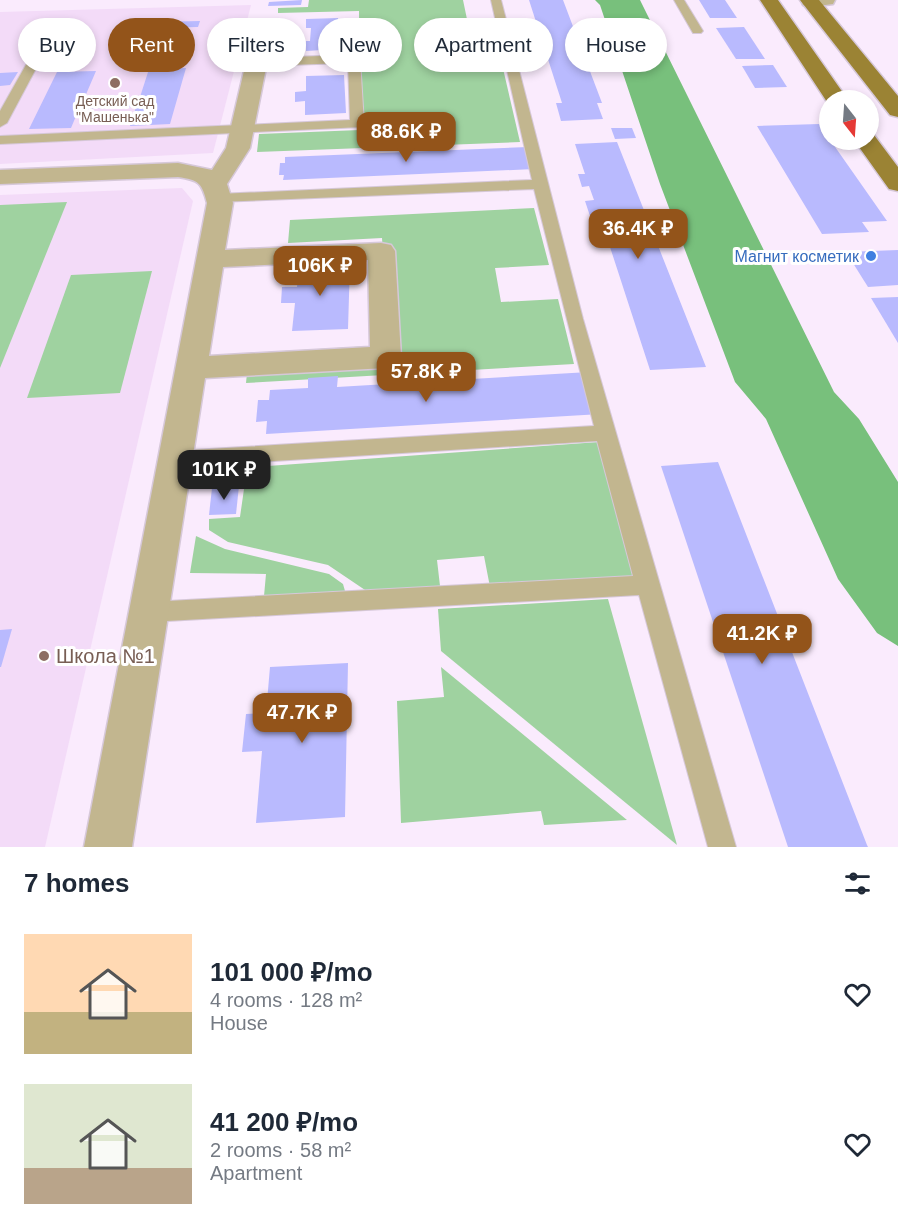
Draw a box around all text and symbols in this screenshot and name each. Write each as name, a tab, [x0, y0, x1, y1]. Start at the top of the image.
chip: Buy	[18, 18, 96, 72]
chip: Rent	[108, 18, 195, 72]
chip: Filters	[207, 18, 306, 72]
chip: New	[318, 18, 402, 72]
chip: Apartment	[414, 18, 553, 72]
chip: House	[565, 18, 667, 72]
marker: Детский сад "Машенька"	[108, 76, 122, 90]
north arrow	[819, 90, 879, 150]
map controls	[819, 90, 879, 150]
place label: Детский сад "Машенька"	[76, 93, 154, 125]
pin: 88.6K ₽	[351, 112, 461, 163]
text: 88.6K ₽	[371, 120, 441, 142]
pin: 36.4K ₽	[583, 209, 693, 260]
text: 36.4K ₽	[603, 217, 673, 239]
pin: 106K ₽	[271, 246, 369, 297]
place label: Магнит косметик	[735, 248, 860, 265]
marker: Магнит косметик	[864, 249, 878, 263]
text: 106K ₽	[287, 254, 353, 276]
pin: 57.8K ₽	[371, 352, 481, 403]
text: 57.8K ₽	[391, 360, 461, 382]
pin: 101K ₽	[175, 450, 273, 501]
text: 101K ₽	[191, 458, 257, 480]
pin: 41.2K ₽	[707, 614, 817, 665]
text: 41.2K ₽	[727, 622, 797, 644]
place label: Школа №1	[56, 645, 155, 667]
marker: Школа №1	[37, 649, 51, 663]
pin: 47.7K ₽	[247, 693, 357, 744]
text: 47.7K ₽	[267, 701, 337, 723]
icon: filters	[841, 867, 874, 900]
text: 7 homes	[24, 868, 130, 898]
text: 101 000 ₽/mo	[210, 957, 373, 987]
icon: home	[72, 958, 144, 1030]
icon: heart	[841, 978, 874, 1011]
text: 4 rooms · 128 m²	[210, 989, 362, 1011]
text: House	[210, 1012, 268, 1034]
text: 41 200 ₽/mo	[210, 1107, 358, 1137]
icon: home	[72, 1108, 144, 1180]
icon: heart	[841, 1128, 874, 1161]
text: 2 rooms · 58 m²	[210, 1139, 351, 1161]
text: Apartment	[210, 1162, 302, 1184]

